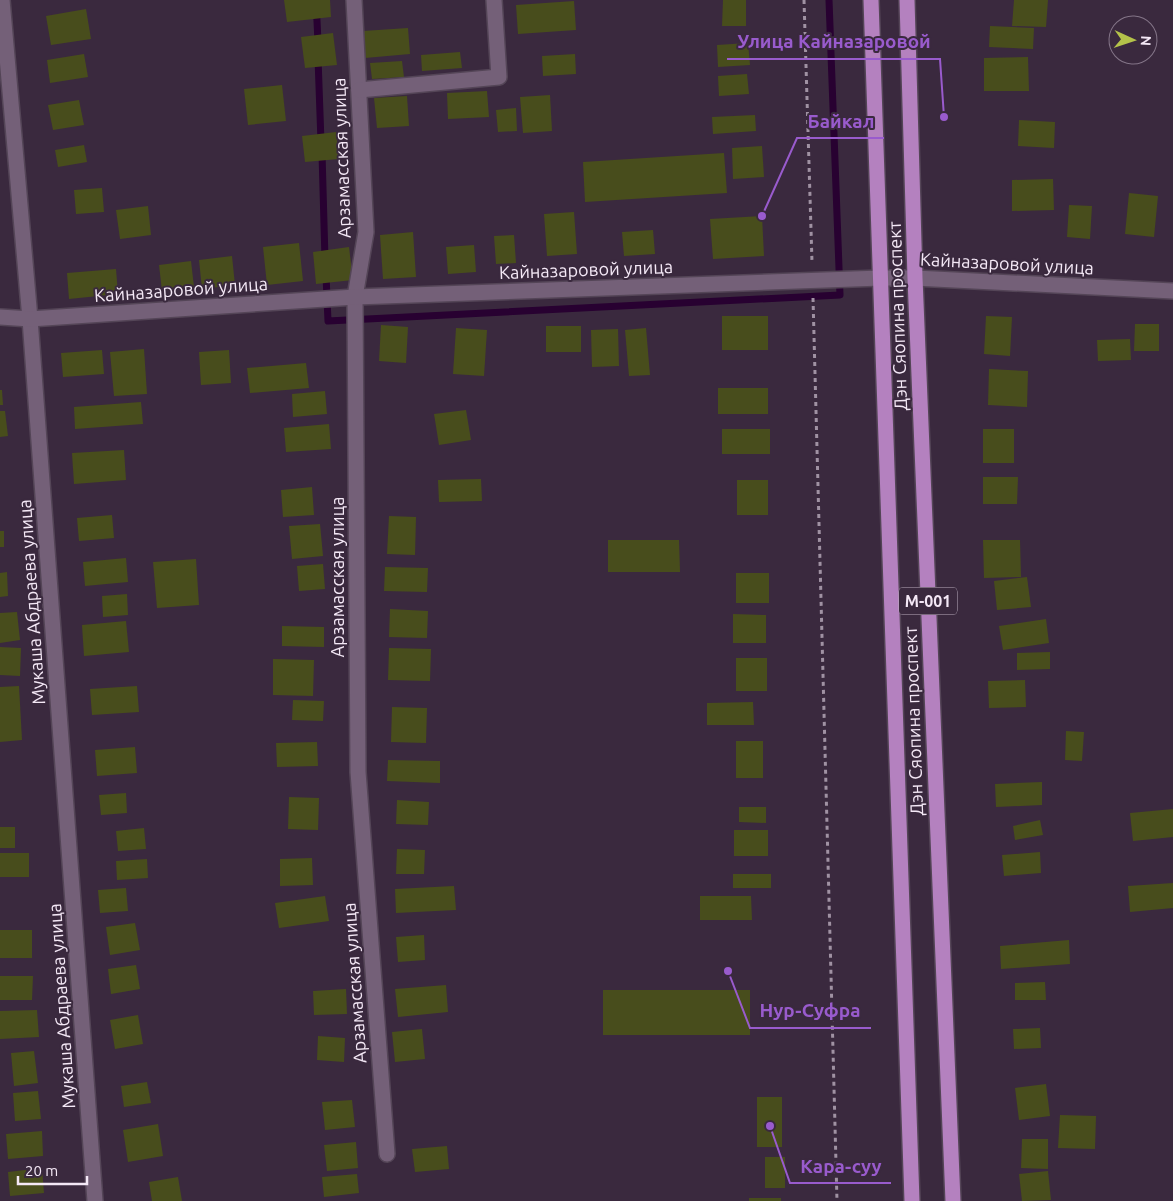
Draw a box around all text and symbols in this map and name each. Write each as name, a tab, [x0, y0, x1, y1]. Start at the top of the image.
north arrow	[1108, 15, 1158, 65]
callout: Улица Кайназаровой	[727, 25, 940, 59]
text: Улица Кайназаровой	[737, 30, 931, 52]
text: N	[1138, 35, 1154, 46]
street label: Арзамасская улица	[328, 77, 354, 239]
callout: Байкал	[797, 104, 884, 138]
text: Байкал	[808, 110, 874, 132]
street label: Дэн Сяопина проспект	[884, 221, 910, 411]
street label: Кайназаровой улица	[920, 248, 1094, 278]
street label: Кайназаровой улица	[499, 256, 673, 282]
street label: Кайназаровой улица	[93, 273, 268, 305]
street label: Арзамасская улица	[327, 497, 347, 657]
street label: Мукаша Абдраева улица	[14, 499, 48, 705]
road number: M-001	[899, 588, 957, 614]
street label: Дэн Сяопина проспект	[900, 626, 926, 816]
street label: Арзамасская улица	[338, 902, 370, 1064]
street label: Мукаша Абдраева улица	[44, 903, 78, 1109]
callout: Нур-Суфра	[750, 994, 871, 1028]
text: Нур-Суфра	[760, 999, 860, 1021]
callout: Кара-суу	[790, 1149, 891, 1183]
scale bar	[18, 1154, 86, 1186]
text: Кара-суу	[800, 1155, 882, 1177]
text: 20 m	[25, 1162, 58, 1179]

